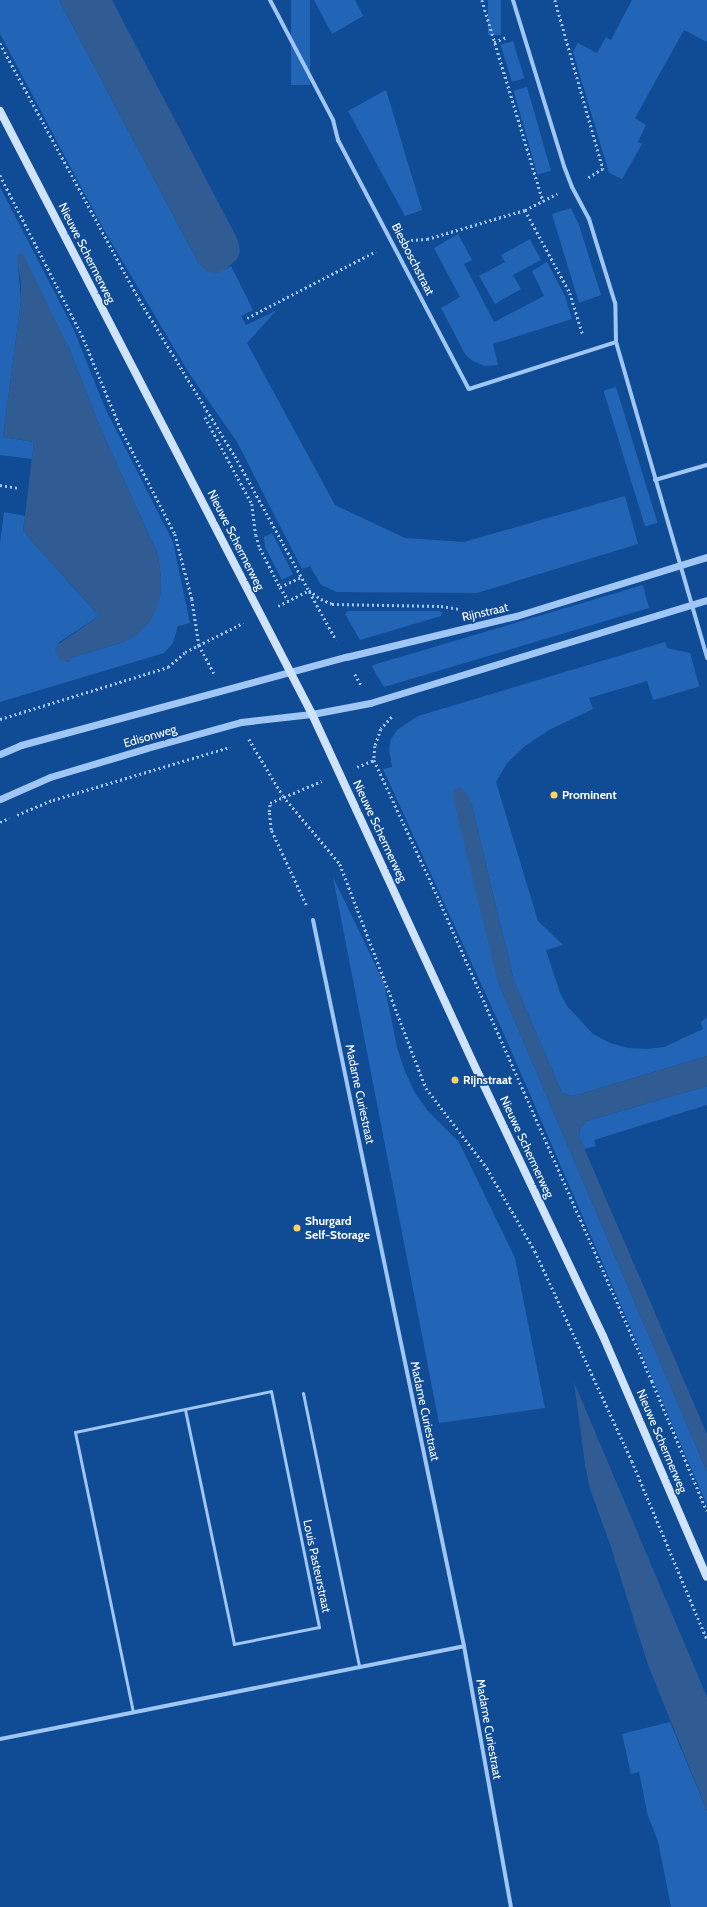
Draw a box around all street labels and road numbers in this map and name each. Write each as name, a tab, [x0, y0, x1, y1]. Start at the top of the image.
street label: Nieuwe Schermerweg	[55, 200, 119, 306]
street label: Biesboschstraat	[389, 220, 437, 298]
street label: Nieuwe Schermerweg	[204, 487, 268, 593]
street label: Rijnstraat	[460, 600, 510, 624]
street label: Edisonweg	[122, 722, 178, 750]
street label: Nieuwe Schermerweg	[350, 778, 410, 884]
street label: Madame Curiestraat	[342, 1043, 378, 1145]
street label: Nieuwe Schermerweg	[497, 1094, 557, 1200]
street label: Madame Curiestraat	[407, 1360, 443, 1462]
street label: Nieuwe Schermerweg	[634, 1387, 690, 1495]
street label: Louis Pasteurstraat	[300, 1518, 334, 1614]
street label: Madame Curiestraat	[473, 1678, 505, 1780]

